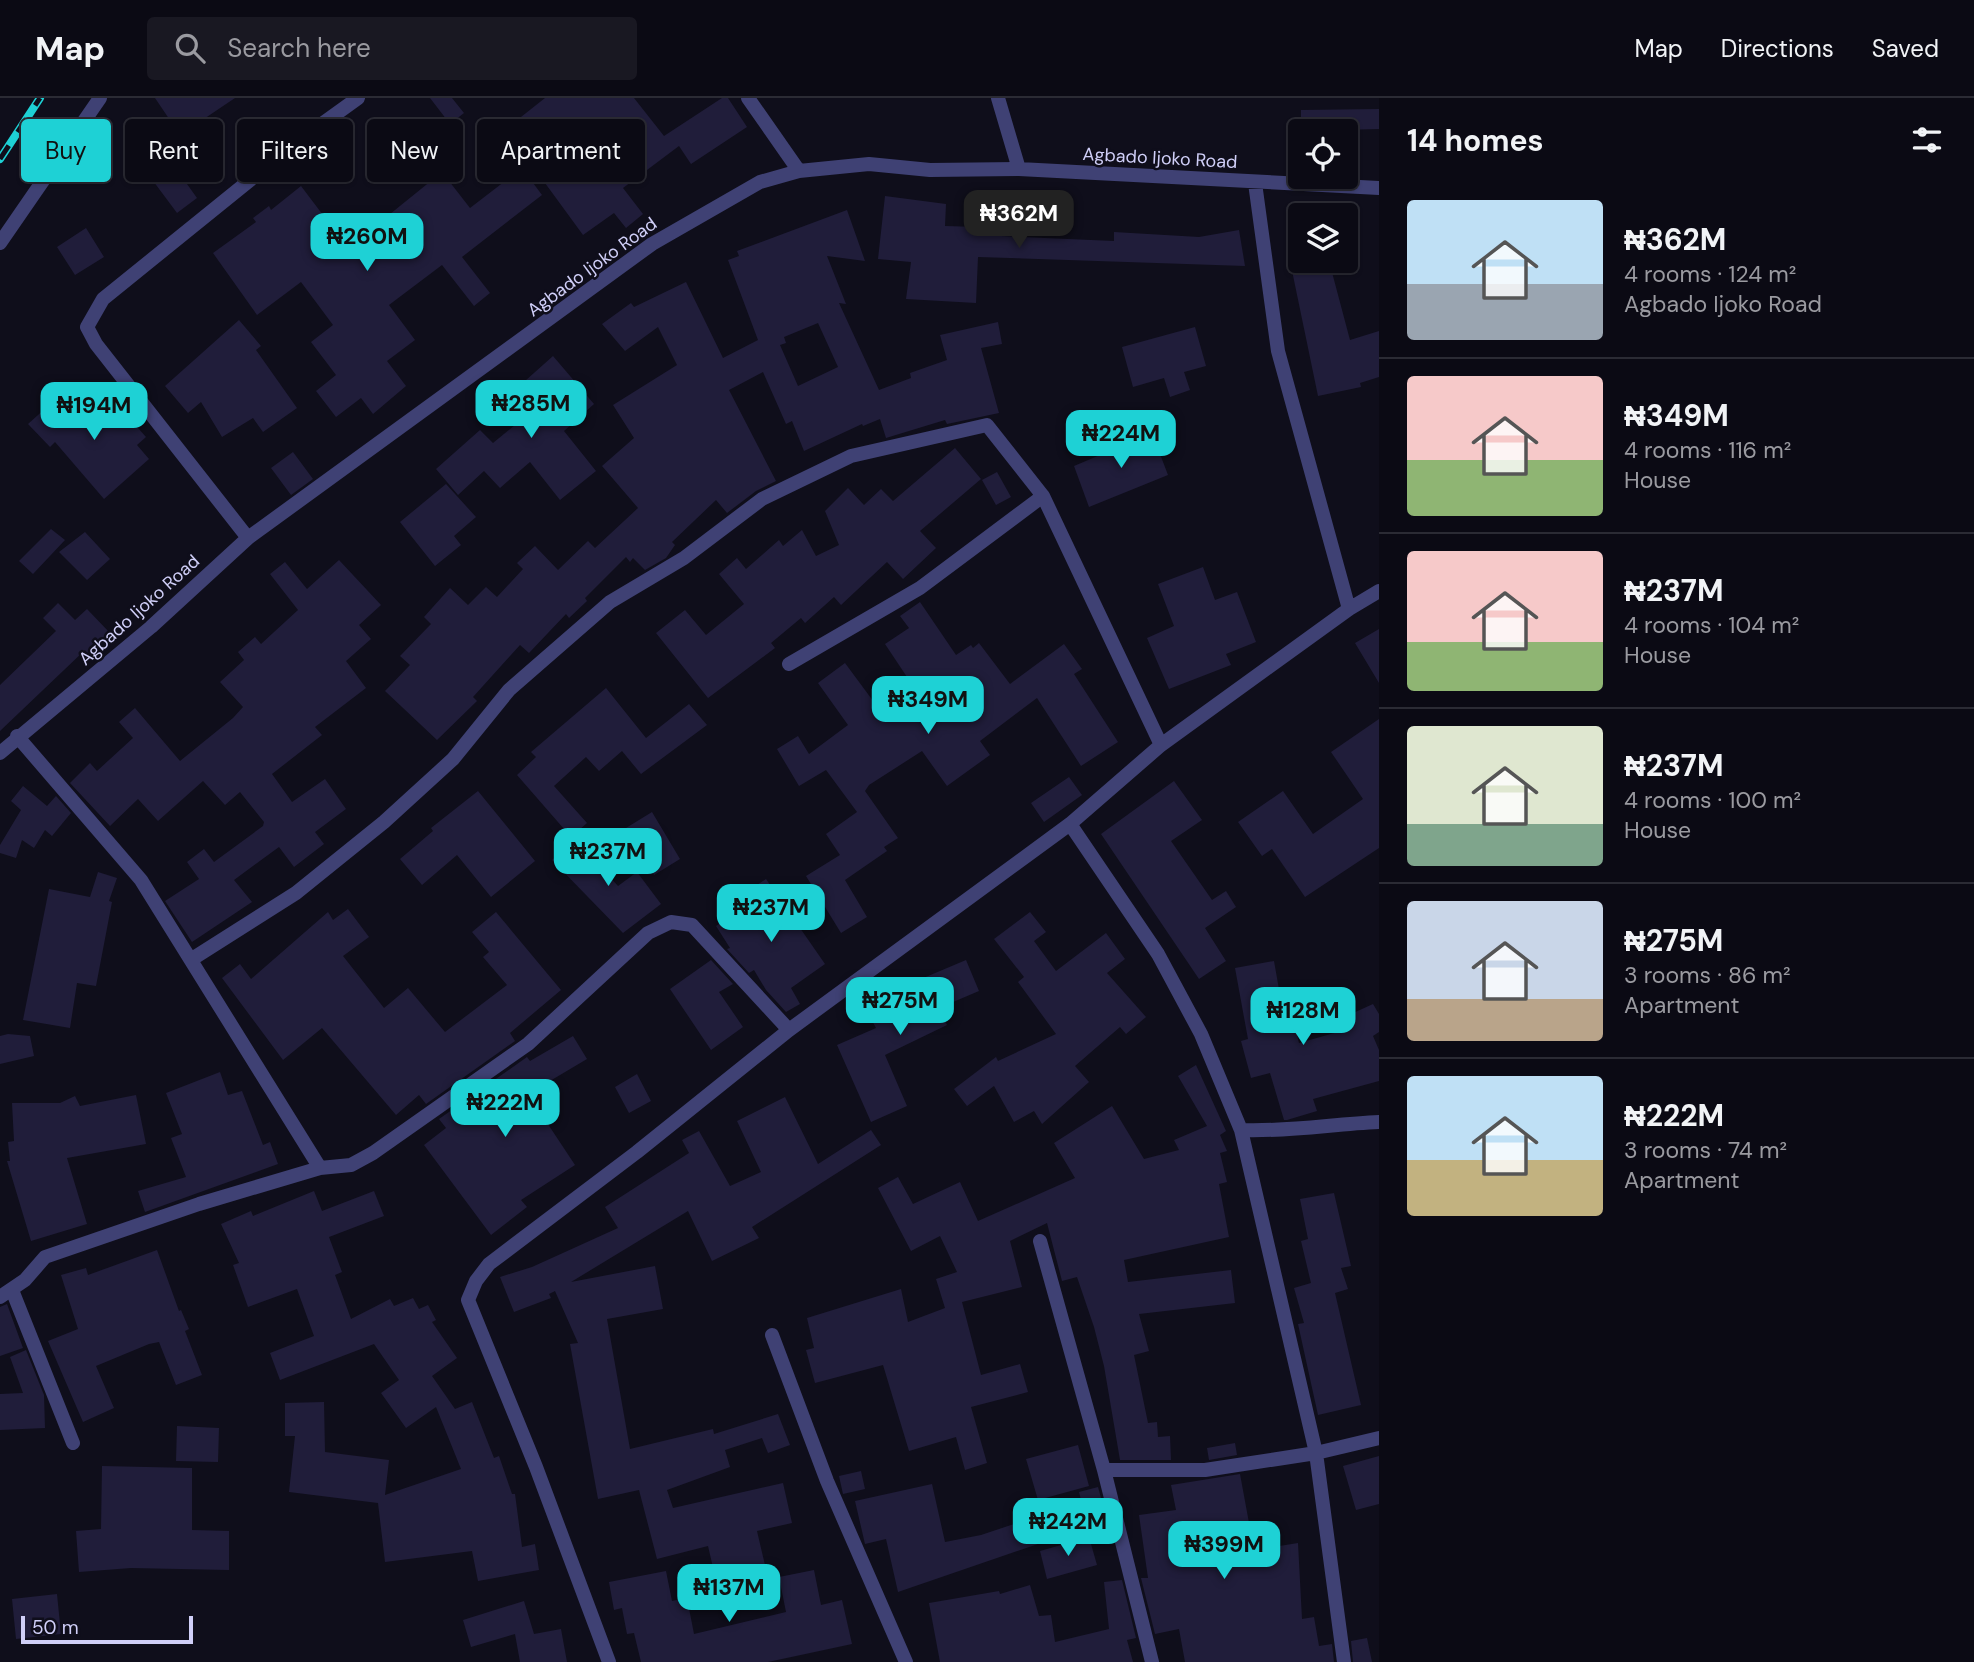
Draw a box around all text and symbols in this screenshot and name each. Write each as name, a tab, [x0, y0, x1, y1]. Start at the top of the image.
search box	[147, 17, 637, 80]
text: Map	[35, 27, 105, 70]
icon: search	[171, 29, 209, 67]
text: Search here	[227, 31, 371, 65]
text: Map	[1635, 33, 1683, 64]
text: Directions	[1721, 33, 1834, 64]
text: Saved	[1872, 33, 1939, 64]
chip: Buy	[21, 119, 111, 182]
chip: Rent	[125, 119, 223, 182]
chip: Filters	[237, 119, 353, 182]
chip: New	[367, 119, 463, 182]
chip: Apartment	[477, 119, 645, 182]
map controls	[1288, 119, 1358, 273]
button: locate	[1288, 119, 1358, 189]
text: 14 homes	[1407, 121, 1544, 160]
icon: filters	[1908, 121, 1946, 159]
street label: Agbado Ijoko Road	[1082, 142, 1238, 174]
pin: ₦362M	[970, 190, 1068, 250]
text: ₦362M	[980, 198, 1058, 228]
button: layers	[1288, 203, 1358, 273]
street label: Agbado Ijoko Road	[522, 212, 662, 322]
pin: ₦260M	[318, 214, 416, 273]
text: ₦362M	[1624, 220, 1726, 259]
text: ₦260M	[326, 221, 408, 251]
icon: home	[1463, 228, 1547, 312]
text: 4 rooms · 124 m²	[1624, 259, 1796, 289]
text: Agbado Ijoko Road	[1624, 289, 1822, 319]
pin: ₦285M	[482, 380, 580, 440]
pin: ₦194M	[45, 382, 143, 442]
text: ₦285M	[492, 388, 570, 418]
text: ₦194M	[57, 390, 131, 420]
text: ₦349M	[1624, 396, 1729, 435]
icon: home	[1463, 404, 1547, 488]
pin: ₦224M	[1072, 410, 1170, 470]
text: ₦224M	[1082, 418, 1160, 448]
text: 4 rooms · 116 m²	[1624, 435, 1791, 465]
text: House	[1624, 465, 1691, 495]
street label: Agbado Ijoko Road	[73, 549, 205, 671]
text: ₦237M	[1624, 571, 1724, 610]
icon: home	[1463, 579, 1547, 663]
text: 4 rooms · 104 m²	[1624, 610, 1799, 640]
text: House	[1624, 640, 1691, 670]
pin: ₦349M	[879, 676, 977, 736]
text: ₦349M	[888, 684, 968, 714]
text: ₦237M	[1624, 746, 1724, 785]
icon: home	[1463, 754, 1547, 838]
text: 4 rooms · 100 m²	[1624, 785, 1801, 815]
text: House	[1624, 815, 1691, 845]
pin: ₦237M	[559, 828, 657, 888]
text: ₦237M	[570, 836, 646, 866]
pin: ₦237M	[722, 884, 820, 944]
text: ₦237M	[733, 892, 809, 922]
text: ₦275M	[1624, 921, 1723, 960]
icon: home	[1463, 929, 1547, 1013]
text: 3 rooms · 86 m²	[1624, 960, 1791, 990]
pin: ₦275M	[851, 978, 949, 1037]
text: ₦275M	[862, 985, 938, 1015]
pin: ₦128M	[1254, 988, 1352, 1047]
text: Apartment	[1624, 990, 1739, 1020]
text: ₦128M	[1266, 995, 1340, 1025]
pin: ₦222M	[456, 1080, 554, 1139]
text: ₦222M	[467, 1087, 543, 1117]
text: ₦222M	[1624, 1096, 1724, 1135]
icon: home	[1463, 1104, 1547, 1188]
text: 3 rooms · 74 m²	[1624, 1135, 1787, 1165]
text: Apartment	[1624, 1165, 1739, 1195]
pin: ₦242M	[1019, 1498, 1117, 1558]
text: ₦242M	[1029, 1506, 1107, 1536]
pin: ₦399M	[1175, 1522, 1273, 1581]
text: ₦399M	[1184, 1529, 1264, 1559]
pin: ₦137M	[680, 1564, 778, 1624]
text: ₦137M	[693, 1572, 765, 1602]
scale bar	[21, 1613, 192, 1645]
text: 50 m	[32, 1615, 79, 1640]

